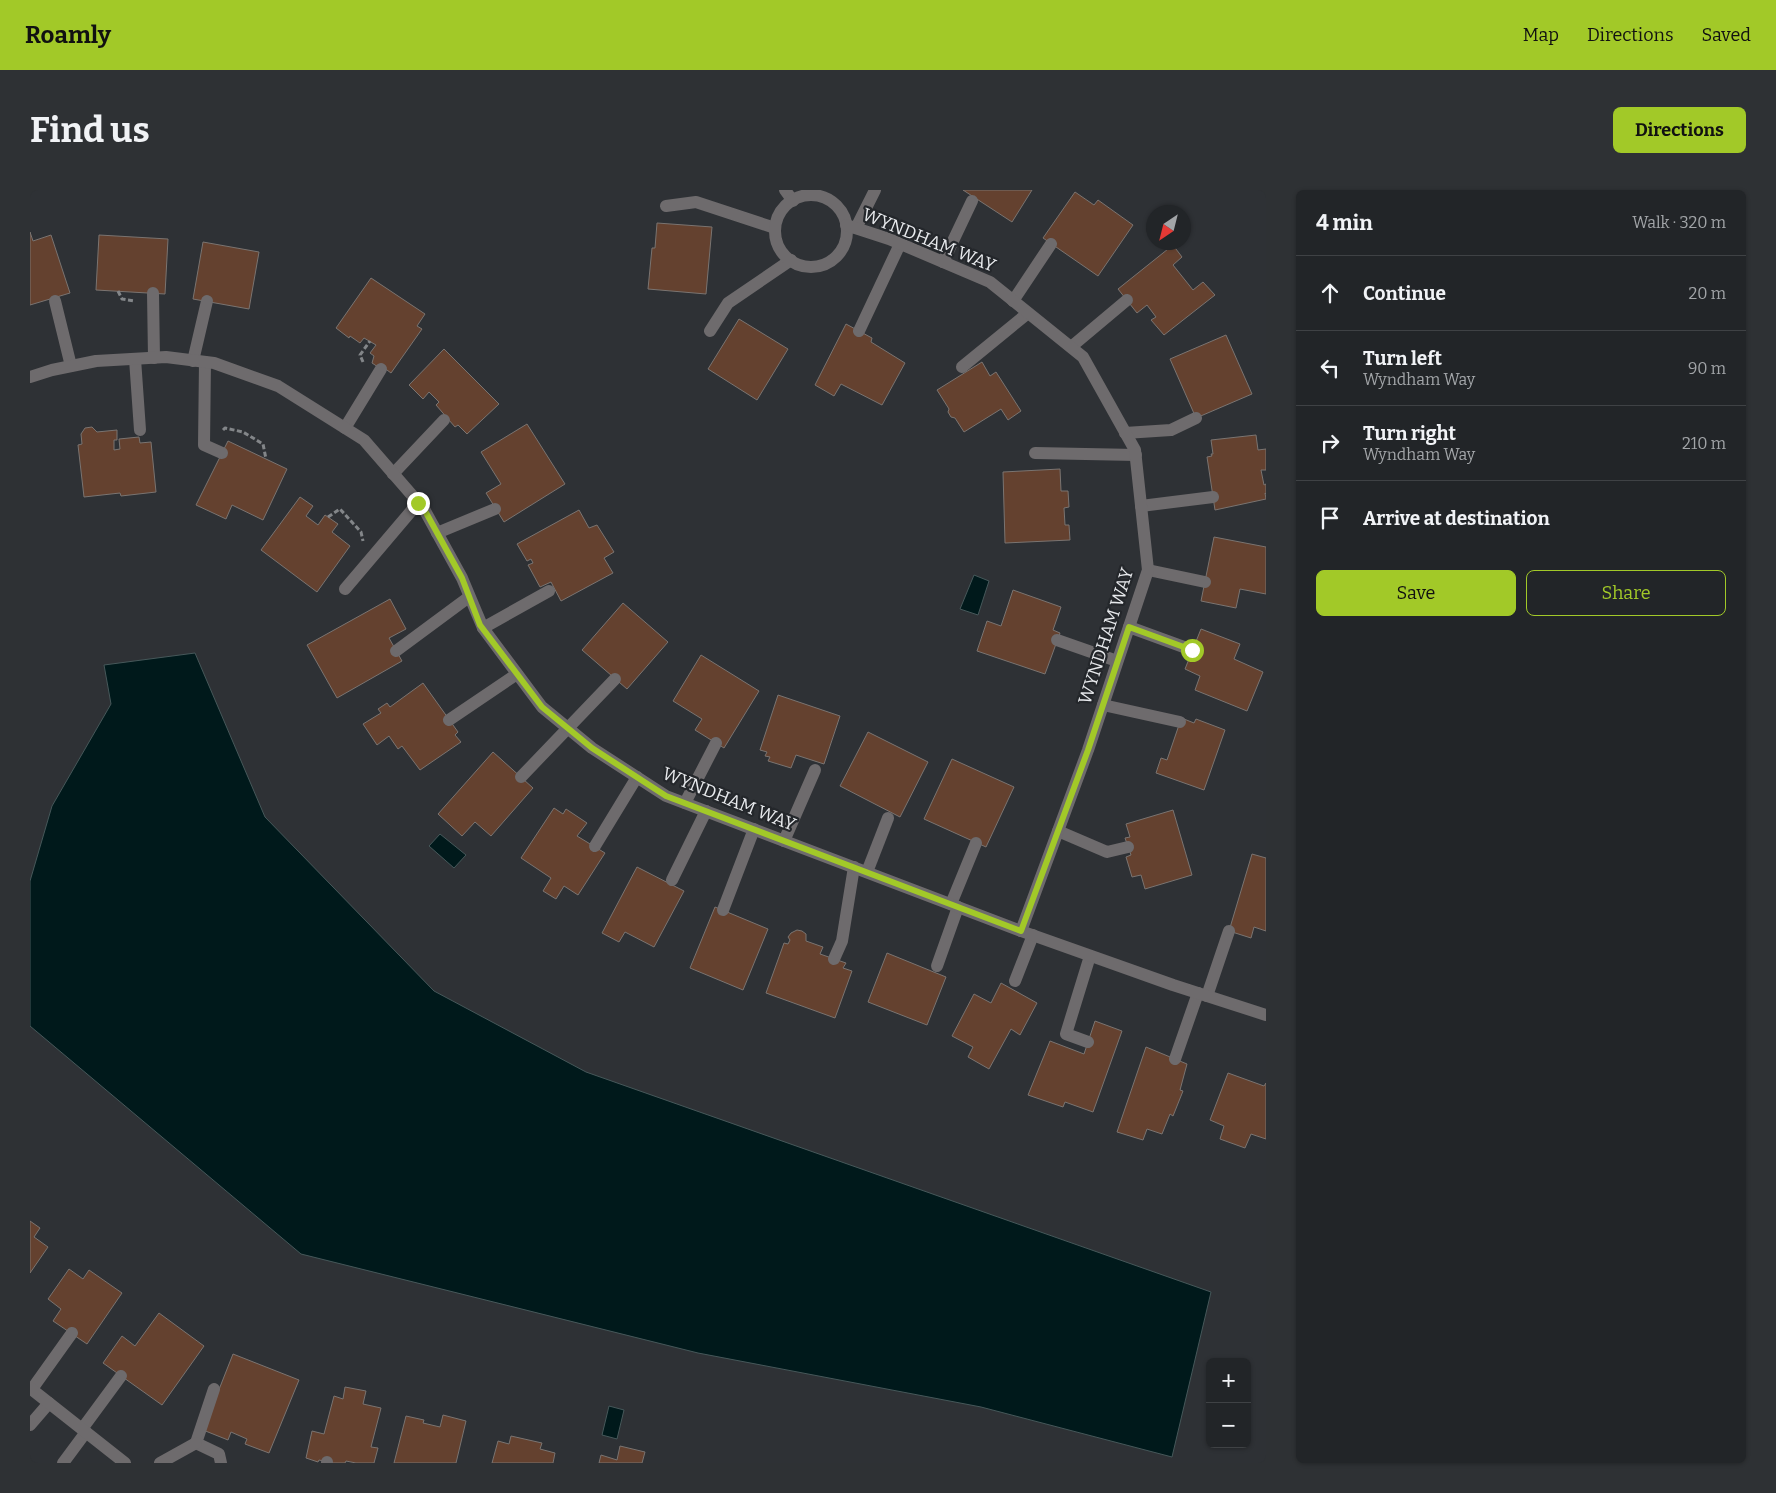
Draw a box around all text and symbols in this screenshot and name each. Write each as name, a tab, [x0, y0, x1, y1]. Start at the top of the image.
text: Roamly	[25, 21, 111, 49]
text: Map	[1523, 24, 1559, 46]
text: Directions	[1587, 24, 1674, 46]
text: Saved	[1702, 24, 1751, 46]
button: Directions	[1613, 107, 1746, 153]
text: Find us	[30, 109, 150, 151]
street label: WYNDHAM WAY	[859, 203, 999, 277]
north arrow	[1146, 205, 1191, 250]
text: 4 min	[1316, 210, 1373, 236]
text: Walk · 320 m	[1632, 213, 1726, 232]
icon: ahead	[1316, 279, 1344, 307]
text: Continue	[1363, 282, 1446, 305]
text: 20 m	[1689, 284, 1726, 303]
text: Turn left	[1363, 347, 1442, 370]
icon: left	[1316, 354, 1344, 382]
text: 90 m	[1688, 359, 1726, 378]
text: Wyndham Way	[1363, 370, 1475, 389]
text: Turn right	[1363, 422, 1456, 445]
icon: right	[1316, 429, 1344, 457]
text: 210 m	[1682, 434, 1726, 453]
text: Wyndham Way	[1363, 445, 1475, 464]
route end	[407, 492, 430, 515]
icon: arrive	[1316, 504, 1344, 532]
text: Arrive at destination	[1363, 507, 1550, 530]
street label: WYNDHAM WAY	[1074, 565, 1139, 707]
button: Save	[1316, 570, 1516, 616]
button: Share	[1526, 570, 1726, 616]
route start	[1181, 639, 1204, 662]
street label: WYNDHAM WAY	[659, 762, 799, 836]
map controls	[1206, 1358, 1251, 1448]
button: +	[1206, 1358, 1251, 1403]
button: −	[1206, 1403, 1251, 1448]

